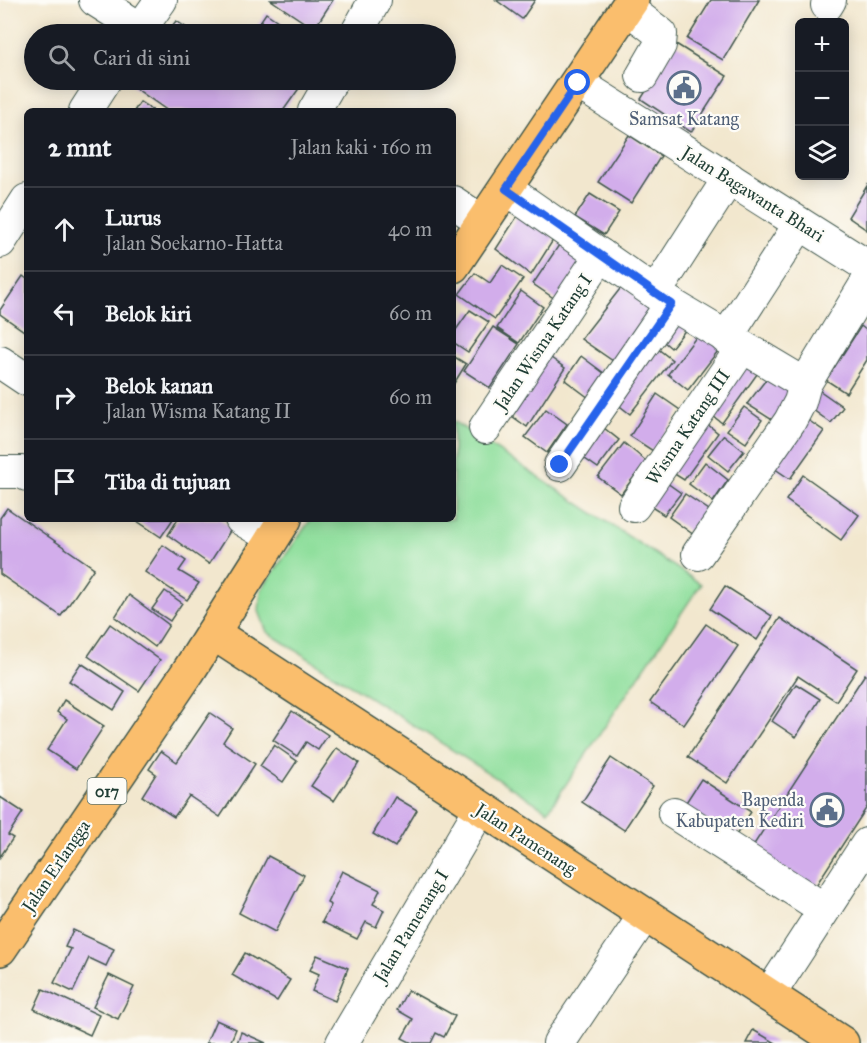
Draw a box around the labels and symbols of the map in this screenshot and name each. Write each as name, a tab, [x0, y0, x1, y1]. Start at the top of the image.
route start	[564, 69, 590, 95]
public building icon: Samsat Katang	[666, 70, 702, 106]
place label: Samsat Katang	[629, 108, 740, 131]
street label: Jalan Bagawanta Bhari	[675, 140, 828, 248]
street label: Jalan Wisma Katang I	[488, 269, 598, 417]
street label: Wisma Katang III	[641, 365, 736, 490]
route end	[546, 451, 572, 477]
road number: 017	[88, 778, 126, 804]
place label: Bapenda Kabupaten Kediri	[676, 789, 804, 832]
public building icon: Bapenda Kabupaten Kediri	[809, 792, 845, 828]
street label: Jalan Pamenang	[469, 797, 581, 881]
street label: Jalan Erlangga	[16, 815, 96, 919]
street label: Jalan Pamenang I	[368, 865, 454, 989]

